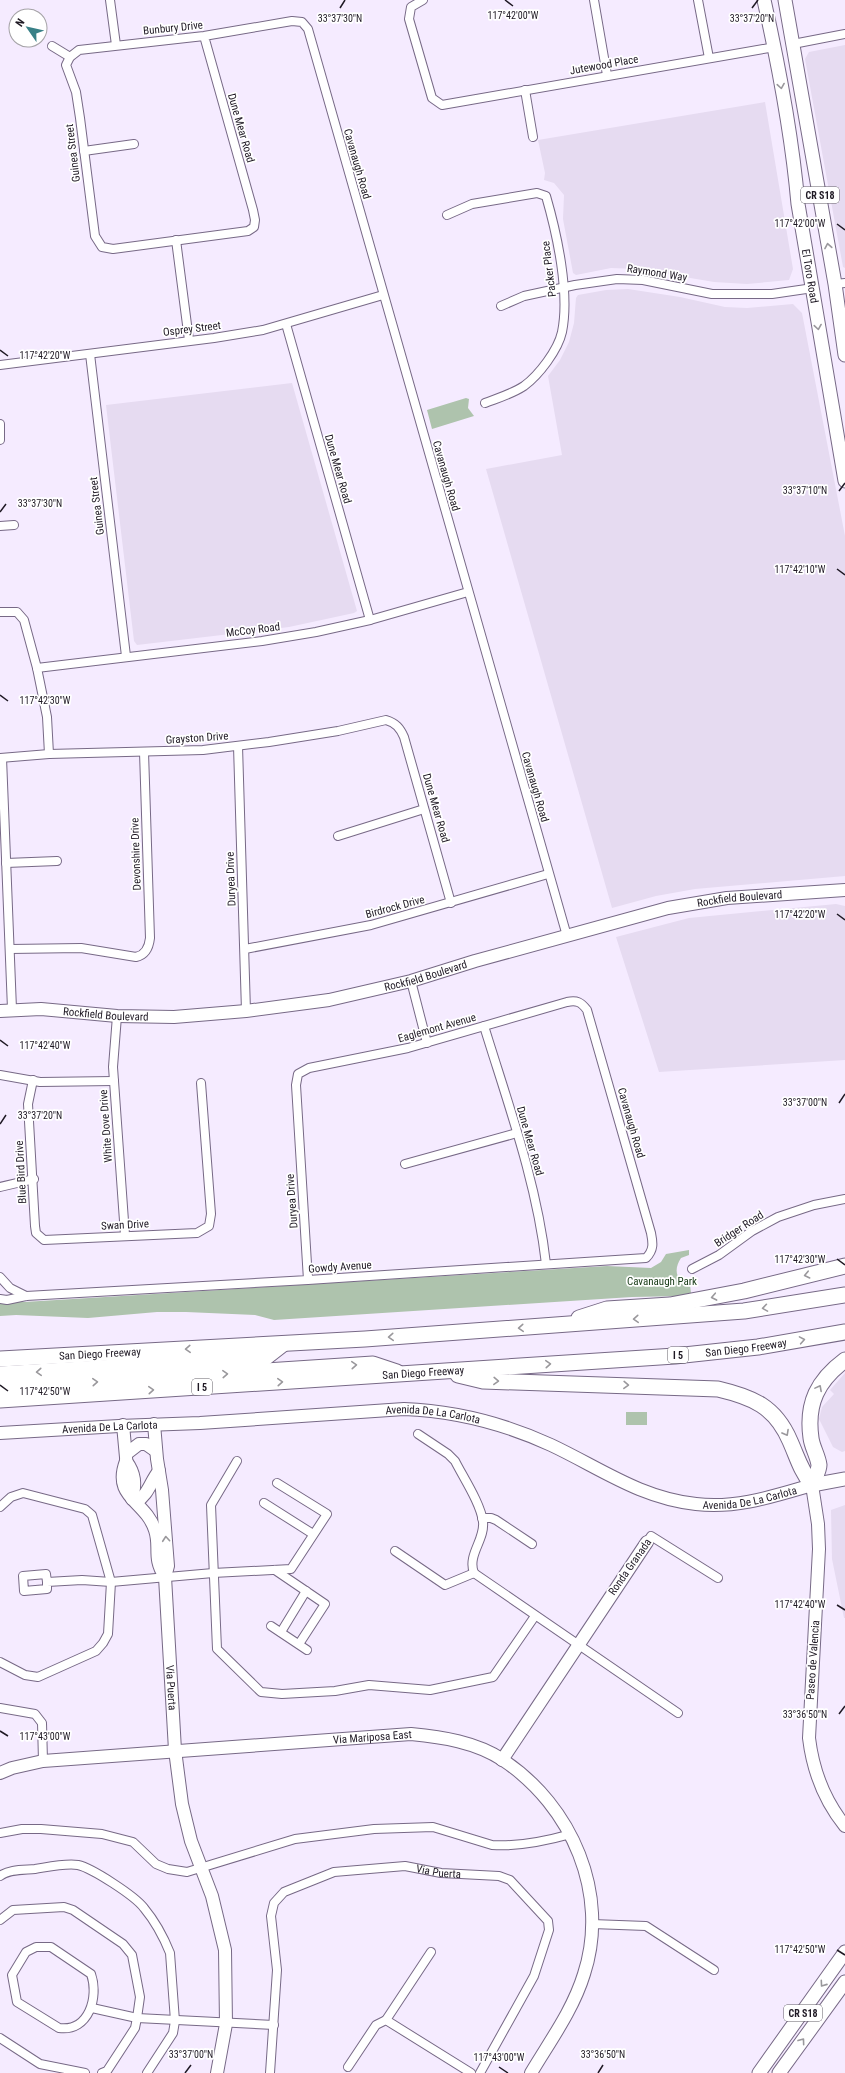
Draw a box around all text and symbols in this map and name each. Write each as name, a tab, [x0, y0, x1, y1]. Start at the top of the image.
north arrow	[8, 8, 48, 48]
text: 117°42'00"W	[488, 10, 539, 21]
text: 33°37'30"N	[318, 13, 362, 24]
text: 33°37'20"N	[730, 13, 774, 24]
text: N	[13, 16, 28, 29]
street label: Bunbury Drive	[143, 18, 203, 38]
street label: Jutewood Place	[569, 53, 639, 77]
one-way arrow	[776, 83, 785, 89]
street label: Dune Mear Road	[225, 92, 257, 164]
street label: Guinea Street	[63, 123, 83, 183]
street label: Cavanaugh Road	[341, 127, 373, 201]
road number: CR S18	[801, 187, 839, 203]
text: 117°42'00"W	[775, 218, 826, 229]
street label: Packer Place	[539, 240, 559, 298]
one-way arrow	[824, 243, 833, 249]
street label: El Toro Road	[799, 248, 821, 304]
street label: Raymond Way	[626, 262, 688, 284]
street label: Osprey Street	[162, 319, 222, 339]
one-way arrow	[813, 324, 822, 330]
text: 117°42'20"W	[20, 350, 71, 361]
street label: Dune Mear Road	[322, 433, 354, 505]
street label: Cavanaugh Road	[430, 439, 462, 513]
street label: Guinea Street	[87, 476, 107, 536]
text: 33°37'10"N	[783, 485, 827, 496]
text: 33°37'30"N	[18, 498, 62, 509]
text: 117°42'10"W	[775, 564, 826, 575]
street label: McCoy Road	[225, 620, 281, 640]
text: 117°42'30"W	[20, 695, 71, 706]
street label: Grayston Drive	[165, 729, 229, 747]
street label: Cavanaugh Road	[519, 750, 551, 824]
street label: Dune Mear Road	[420, 772, 452, 844]
street label: Devonshire Drive	[128, 818, 144, 890]
street label: Duryea Drive	[224, 852, 238, 906]
street label: Rockfield Boulevard	[696, 888, 783, 909]
street label: Birdrock Drive	[364, 893, 426, 921]
text: 117°42'20"W	[775, 909, 826, 920]
street label: Rockfield Boulevard	[383, 957, 469, 994]
street label: Rockfield Boulevard	[62, 1005, 149, 1023]
street label: Eaglemont Avenue	[397, 1011, 477, 1045]
text: 117°42'40"W	[20, 1040, 71, 1051]
street label: Cavanaugh Road	[615, 1086, 647, 1160]
street label: White Dove Drive	[97, 1089, 115, 1163]
text: 33°37'00"N	[783, 1097, 827, 1108]
street label: Dune Mear Road	[514, 1105, 546, 1177]
text: 33°37'20"N	[18, 1110, 62, 1121]
street label: Blue Bird Drive	[13, 1140, 29, 1204]
street label: Duryea Drive	[284, 1173, 300, 1229]
street label: Bridger Road	[712, 1208, 766, 1250]
street label: Swan Drive	[101, 1217, 149, 1233]
text: 117°42'30"W	[775, 1254, 826, 1265]
street label: Gowdy Avenue	[308, 1258, 372, 1276]
one-way arrow	[804, 1271, 810, 1279]
park label: Cavanaugh Park	[627, 1275, 697, 1288]
one-way arrow	[711, 1292, 717, 1300]
one-way arrow	[762, 1303, 768, 1312]
one-way arrow	[633, 1315, 639, 1324]
one-way arrow	[517, 1323, 524, 1332]
one-way arrow	[388, 1333, 394, 1342]
street label: San Diego Freeway	[705, 1336, 788, 1359]
one-way arrow	[799, 1336, 805, 1344]
one-way arrow	[185, 1344, 191, 1353]
street label: San Diego Freeway	[59, 1345, 142, 1362]
road number: I 5	[668, 1347, 688, 1363]
one-way arrow	[545, 1360, 551, 1369]
one-way arrow	[351, 1361, 357, 1370]
street label: San Diego Freeway	[382, 1363, 465, 1382]
one-way arrow	[36, 1367, 42, 1376]
one-way arrow	[222, 1370, 228, 1378]
one-way arrow	[92, 1377, 98, 1386]
one-way arrow	[493, 1377, 499, 1385]
one-way arrow	[277, 1378, 283, 1387]
road number: I 5	[192, 1379, 212, 1395]
one-way arrow	[623, 1381, 629, 1390]
one-way arrow	[814, 1385, 822, 1392]
text: 117°42'50"W	[20, 1386, 71, 1397]
one-way arrow	[148, 1386, 154, 1395]
street label: Avenida De La Carlota	[385, 1402, 482, 1426]
street label: Avenida De La Carlota	[62, 1418, 158, 1436]
one-way arrow	[782, 1429, 789, 1436]
street label: Avenida De La Carlota	[702, 1483, 798, 1512]
one-way arrow	[161, 1536, 170, 1542]
street label: Ronda Granada	[606, 1536, 654, 1598]
text: 117°42'40"W	[775, 1599, 826, 1610]
street label: Paseo de Valencia	[804, 1620, 822, 1700]
street label: Via Puerta	[164, 1665, 179, 1711]
text: 33°36'50"N	[783, 1709, 827, 1720]
street label: Via Mariposa East	[333, 1727, 412, 1746]
text: 117°43'00"W	[20, 1731, 71, 1742]
street label: Via Puerta	[415, 1862, 461, 1881]
text: 117°42'50"W	[775, 1944, 826, 1955]
one-way arrow	[820, 1980, 828, 1987]
road number: CR S18	[784, 2005, 822, 2021]
one-way arrow	[797, 2039, 804, 2046]
text: 33°37'00"N	[169, 2049, 213, 2060]
text: 33°36'50"N	[581, 2049, 625, 2060]
text: 117°43'00"W	[474, 2052, 525, 2063]

